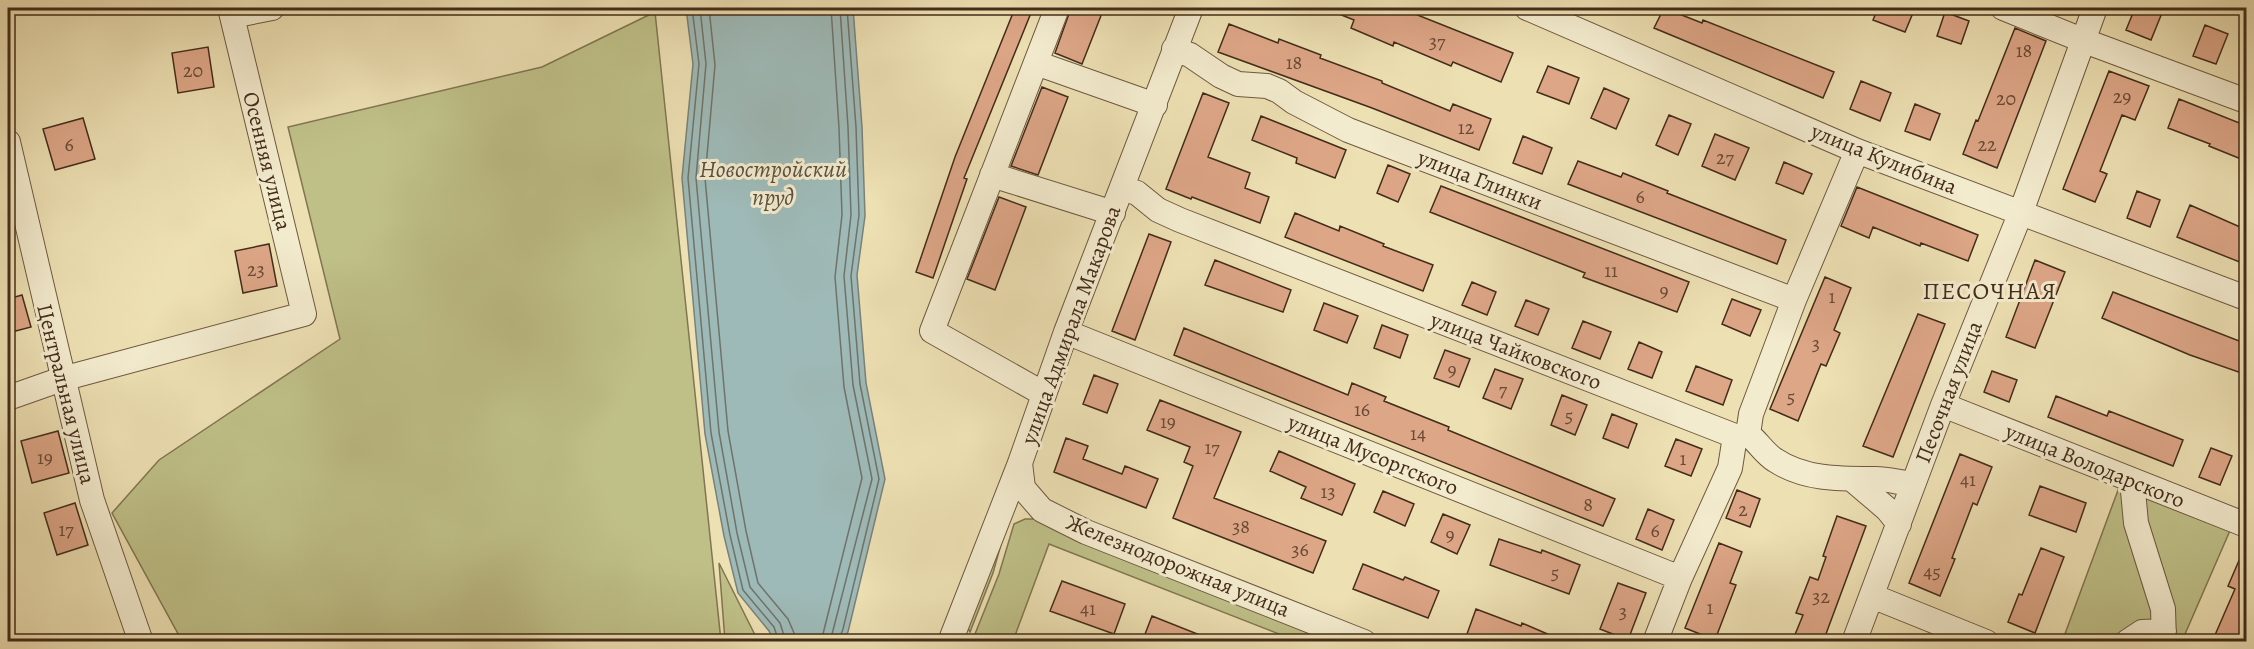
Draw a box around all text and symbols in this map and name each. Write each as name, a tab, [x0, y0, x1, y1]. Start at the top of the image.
house number: 37	[1429, 28, 1446, 55]
house number: 18	[2016, 37, 2032, 64]
house number: 18	[1286, 49, 1302, 76]
house number: 20	[183, 57, 203, 84]
house number: 29	[2113, 83, 2131, 110]
house number: 20	[1996, 85, 2016, 112]
street label: Осенняя улица	[235, 89, 299, 234]
house number: 12	[1458, 114, 1475, 141]
street label: улица Кулибина	[1806, 116, 1962, 202]
house number: 6	[64, 131, 74, 158]
house number: 22	[1978, 131, 1997, 158]
street label: улица Глинки	[1412, 142, 1547, 218]
house number: 27	[1716, 144, 1735, 171]
water label: Новостройский пруд	[699, 153, 847, 213]
house number: 6	[1635, 183, 1645, 210]
street label: улица Адмирала Макарова	[1013, 201, 1128, 449]
house number: 23	[247, 256, 265, 283]
house number: 11	[1604, 257, 1618, 284]
district label: ПЕСОЧНАЯ	[1922, 275, 2058, 307]
house number: 9	[1659, 277, 1669, 304]
house number: 1	[1829, 283, 1836, 310]
street label: Центральная улица	[29, 301, 103, 488]
street label: улица Чайковского	[1425, 304, 1606, 397]
street label: Песочная улица	[1908, 316, 1990, 467]
house number: 3	[1812, 330, 1820, 357]
house number: 9	[1447, 356, 1457, 383]
house number: 7	[1499, 376, 1508, 403]
house number: 5	[1787, 383, 1795, 410]
house number: 16	[1354, 396, 1370, 423]
house number: 5	[1565, 402, 1573, 429]
street label: улица Мусоргского	[1282, 407, 1463, 503]
house number: 19	[1160, 408, 1176, 435]
street label: улица Володарского	[2000, 416, 2189, 516]
house number: 14	[1410, 420, 1426, 447]
house number: 17	[1204, 434, 1220, 461]
house number: 19	[37, 444, 53, 471]
house number: 1	[1680, 445, 1687, 472]
house number: 41	[1960, 466, 1976, 493]
house number: 13	[1320, 478, 1336, 505]
house number: 8	[1583, 491, 1593, 518]
house number: 2	[1738, 496, 1748, 523]
street label: Железнодорожная улица	[1062, 507, 1295, 625]
house number: 38	[1232, 513, 1250, 540]
house number: 17	[58, 516, 74, 543]
house number: 6	[1650, 517, 1660, 544]
house number: 9	[1445, 521, 1455, 548]
house number: 36	[1291, 536, 1309, 563]
house number: 45	[1923, 558, 1941, 585]
house number: 5	[1551, 559, 1559, 586]
house number: 32	[1812, 583, 1830, 610]
house number: 1	[1707, 594, 1714, 621]
house number: 41	[1080, 595, 1096, 622]
house number: 3	[1619, 598, 1627, 625]

